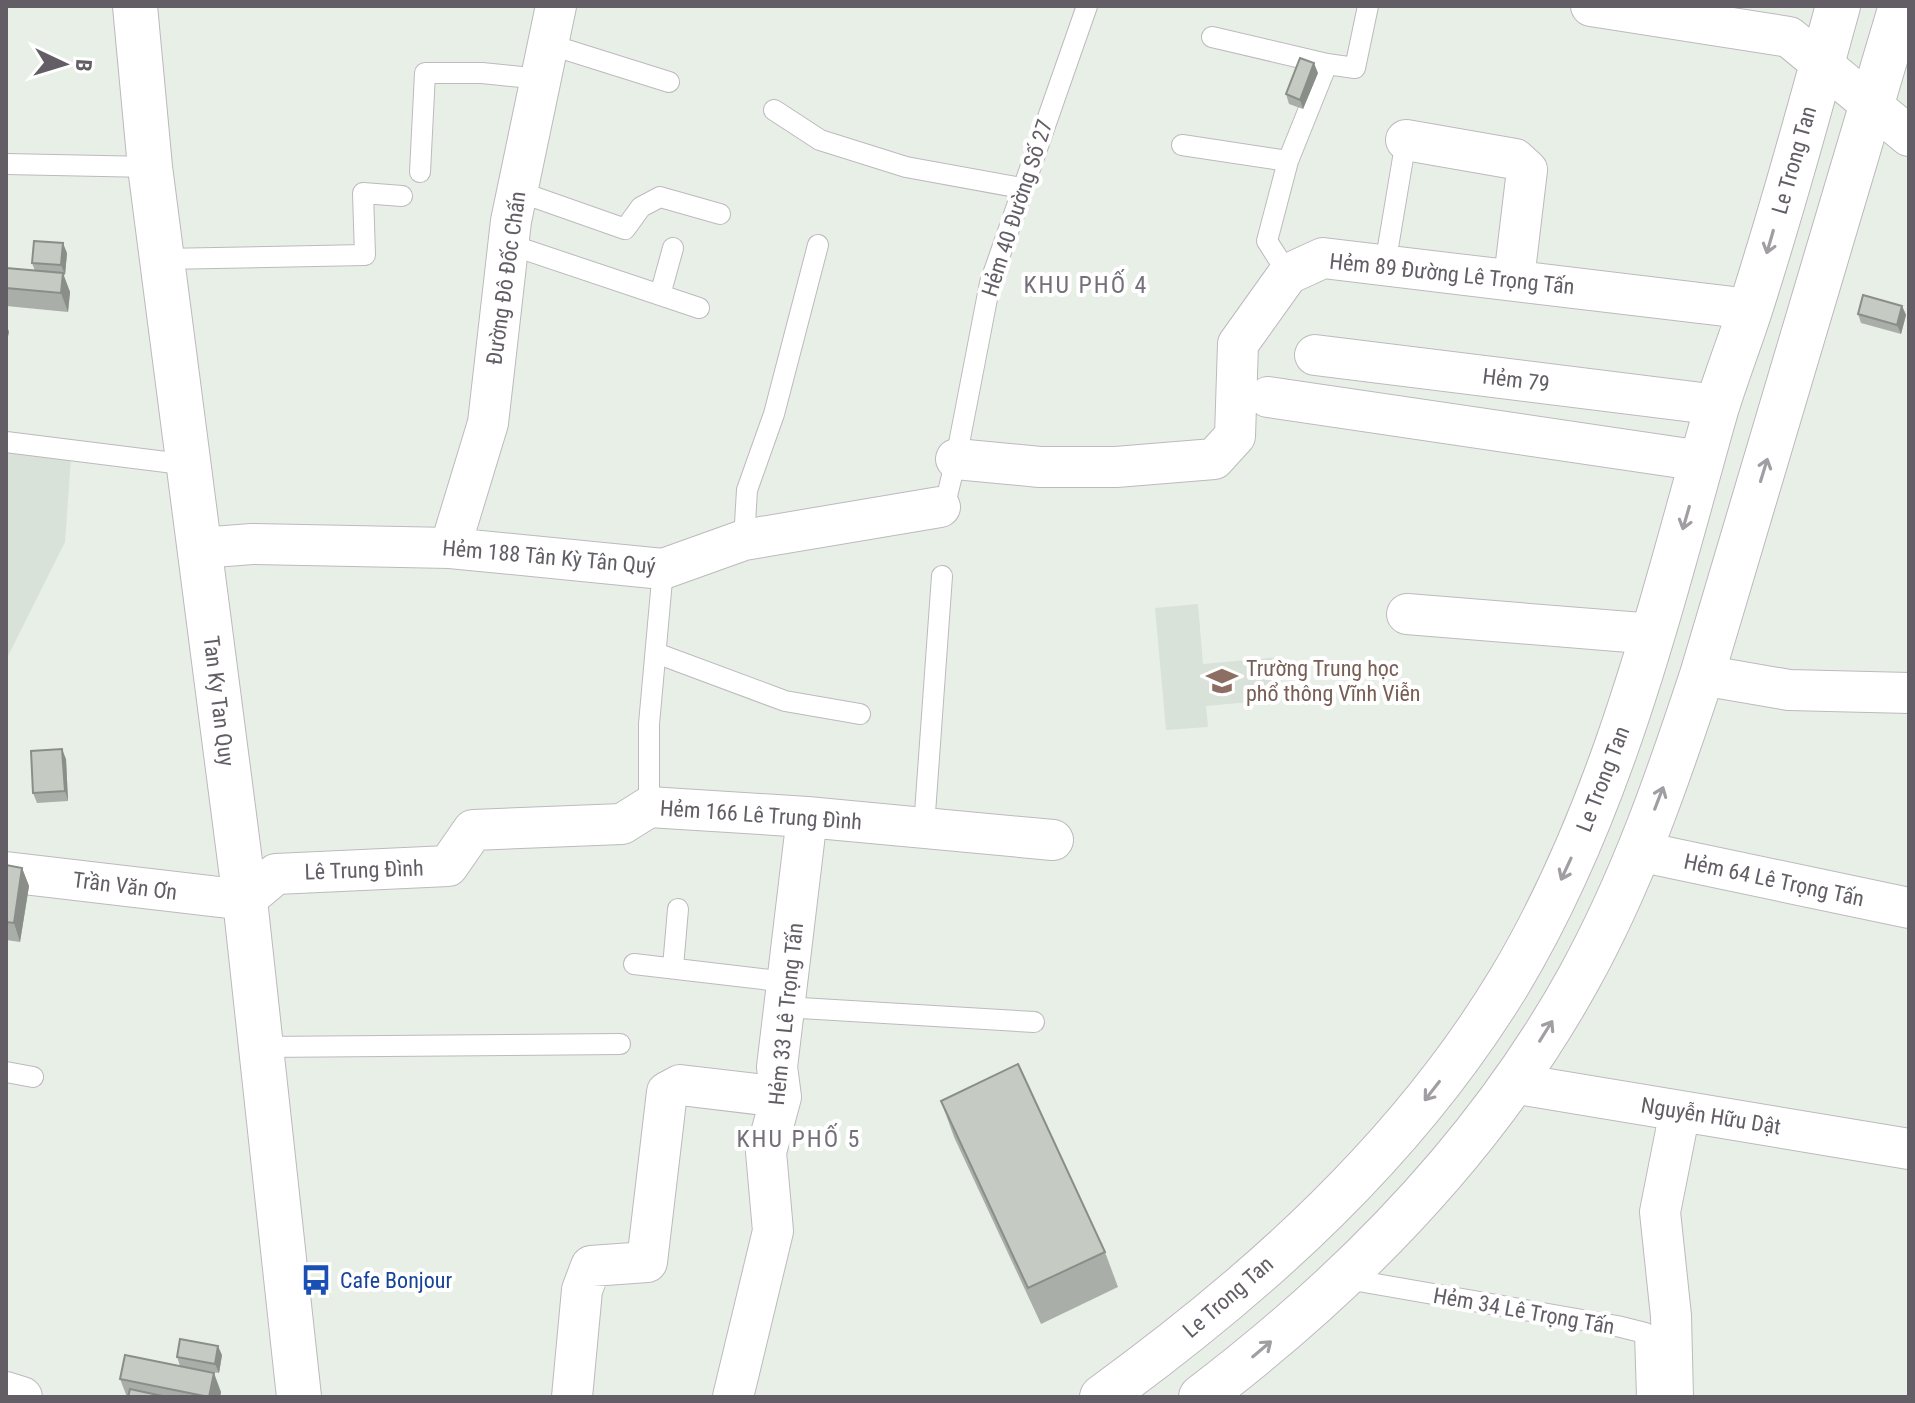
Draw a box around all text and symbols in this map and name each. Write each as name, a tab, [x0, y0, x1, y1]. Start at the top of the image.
north arrow	[24, 24, 104, 104]
text: B	[71, 58, 96, 72]
street label: Le Trong Tan	[1767, 103, 1821, 217]
street label: Hẻm 40 Đường Số 27	[977, 117, 1057, 299]
street label: Đường Đô Đốc Chấn	[481, 190, 531, 366]
one-way arrow	[1762, 229, 1777, 255]
street label: Hẻm 89 Đường Lê Trọng Tấn	[1328, 249, 1576, 299]
district label: KHU PHỐ 4	[1024, 269, 1148, 299]
street label: Hẻm 79	[1481, 363, 1551, 397]
one-way arrow	[1757, 458, 1772, 484]
one-way arrow	[1678, 504, 1693, 530]
street label: Hẻm 188 Tân Kỳ Tân Quý	[441, 535, 657, 579]
street label: Tan Ky Tan Quy	[199, 634, 239, 768]
place label: Trường Trung học phổ thông Vĩnh Viễn	[1246, 656, 1421, 706]
school or university icon: Trường Trung học phổ thông Vĩnh Viễn	[1205, 664, 1239, 698]
street label: Le Trong Tan	[1571, 723, 1635, 835]
one-way arrow	[1653, 786, 1667, 811]
street label: Hẻm 166 Lê Trung Đình	[659, 795, 863, 835]
street label: Hẻm 64 Lê Trọng Tấn	[1682, 849, 1866, 911]
street label: Lê Trung Đình	[304, 855, 424, 885]
one-way arrow	[1558, 857, 1573, 881]
street label: Trần Văn Ơn	[71, 867, 179, 905]
street label: Hẻm 33 Lê Trọng Tấn	[764, 921, 808, 1107]
one-way arrow	[1538, 1021, 1555, 1043]
one-way arrow	[1423, 1080, 1441, 1101]
street label: Nguyễn Hữu Dật	[1639, 1093, 1783, 1139]
district label: KHU PHỐ 5	[737, 1123, 861, 1153]
street label: Le Trong Tan	[1178, 1251, 1278, 1343]
bus stop icon: Cafe Bonjour	[299, 1263, 333, 1297]
place label: Cafe Bonjour	[340, 1268, 452, 1293]
street label: Hẻm 34 Lê Trọng Tấn	[1431, 1283, 1617, 1339]
one-way arrow	[1251, 1340, 1272, 1358]

